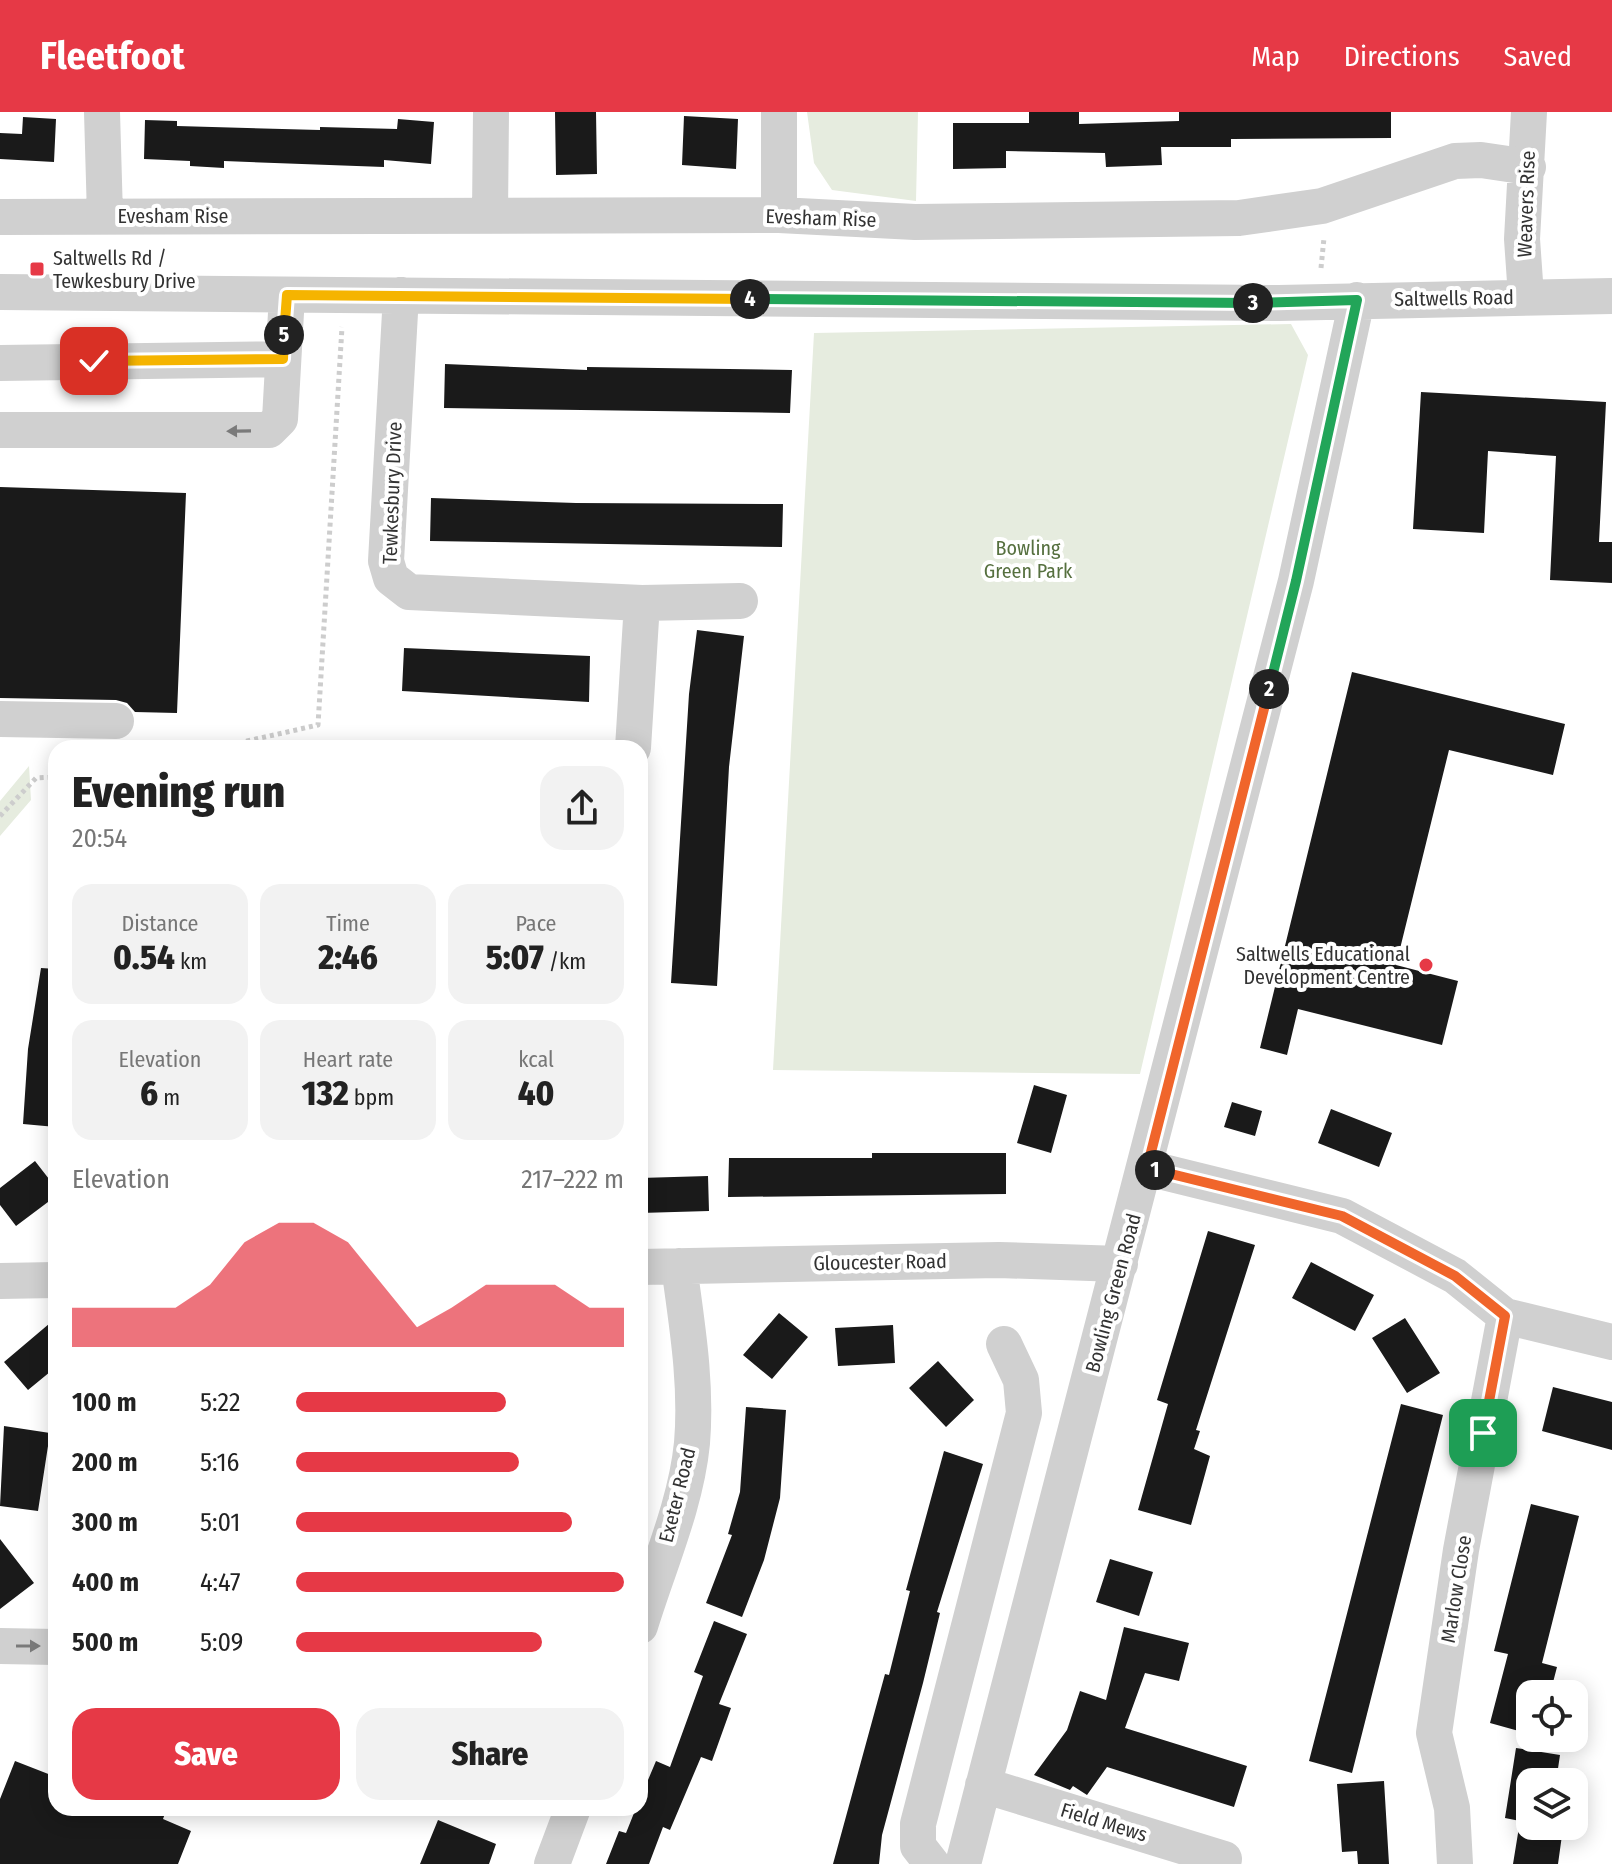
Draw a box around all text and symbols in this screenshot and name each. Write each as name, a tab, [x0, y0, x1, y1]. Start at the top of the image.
text: Fleetfoot	[40, 33, 185, 79]
text: Map	[1251, 40, 1300, 73]
text: Directions	[1344, 40, 1460, 73]
text: Saved	[1504, 40, 1572, 73]
street label: Weavers Rise	[1512, 150, 1540, 258]
street label: Evesham Rise	[118, 204, 229, 228]
street label: Evesham Rise	[765, 204, 877, 232]
place label: Saltwells Rd / Tewkesbury Drive	[53, 246, 196, 293]
marker: Saltwells Rd / Tewkesbury Drive	[28, 260, 46, 278]
pin: 4	[730, 279, 770, 319]
pin: 3	[1233, 283, 1273, 323]
text: 4	[744, 285, 756, 312]
street label: Saltwells Road	[1394, 285, 1514, 311]
text: 3	[1248, 289, 1258, 316]
pin: 5	[264, 315, 304, 355]
text: 5	[279, 321, 289, 348]
pin	[60, 327, 128, 395]
icon: check	[72, 339, 116, 383]
street label: Tewkesbury Drive	[378, 421, 406, 565]
one-way arrow	[226, 425, 251, 437]
park label: Bowling Green Park	[984, 536, 1073, 583]
pin: 2	[1249, 669, 1289, 709]
text: 2	[1264, 675, 1274, 702]
text: Evening run	[72, 766, 285, 819]
button: share	[540, 766, 624, 850]
text: 20:54	[72, 823, 127, 854]
text: Distance	[121, 910, 199, 937]
text: Time	[326, 910, 370, 937]
text: Pace	[515, 910, 557, 937]
text: 0.54	[113, 937, 175, 978]
text: 2:46	[318, 937, 378, 978]
text: 5:07	[486, 937, 544, 978]
place label: Saltwells Educational Development Centre	[1236, 942, 1410, 989]
text: km	[175, 948, 207, 975]
text: /km	[544, 948, 586, 975]
marker: Saltwells Educational Development Centre	[1417, 956, 1435, 974]
text: Elevation	[119, 1046, 201, 1073]
text: Heart rate	[303, 1046, 393, 1073]
text: kcal	[518, 1046, 554, 1073]
text: 6	[140, 1073, 158, 1114]
text: 132	[302, 1073, 349, 1114]
text: 40	[518, 1073, 554, 1114]
text: m	[158, 1084, 180, 1111]
text: bpm	[349, 1084, 394, 1111]
pin: 1	[1135, 1150, 1175, 1190]
text: 1	[1150, 1156, 1160, 1183]
text: Elevation	[72, 1164, 170, 1195]
text: 217–222 m	[521, 1164, 624, 1195]
street label: Bowling Green Road	[1080, 1211, 1146, 1375]
street label: Gloucester Road	[813, 1249, 947, 1275]
text: 100 m	[72, 1387, 137, 1418]
text: 5:22	[200, 1387, 240, 1418]
pin	[1449, 1399, 1517, 1467]
icon: arrive	[1461, 1411, 1505, 1455]
street label: Exeter Road	[654, 1445, 700, 1545]
text: 200 m	[72, 1447, 138, 1478]
text: 5:16	[200, 1447, 239, 1478]
text: 300 m	[72, 1507, 138, 1538]
text: 5:01	[200, 1507, 240, 1538]
street label: Marlow Close	[1436, 1533, 1476, 1645]
text: 400 m	[72, 1567, 139, 1598]
text: 4:47	[200, 1567, 241, 1598]
text: 500 m	[72, 1627, 138, 1658]
text: 5:09	[200, 1627, 243, 1658]
one-way arrow	[16, 1640, 41, 1653]
map controls	[1516, 1680, 1588, 1840]
button: locate	[1516, 1680, 1588, 1752]
button: Save	[72, 1708, 340, 1800]
button: Share	[356, 1708, 624, 1800]
button: layers	[1516, 1768, 1588, 1840]
street label: Field Mews	[1058, 1797, 1150, 1847]

